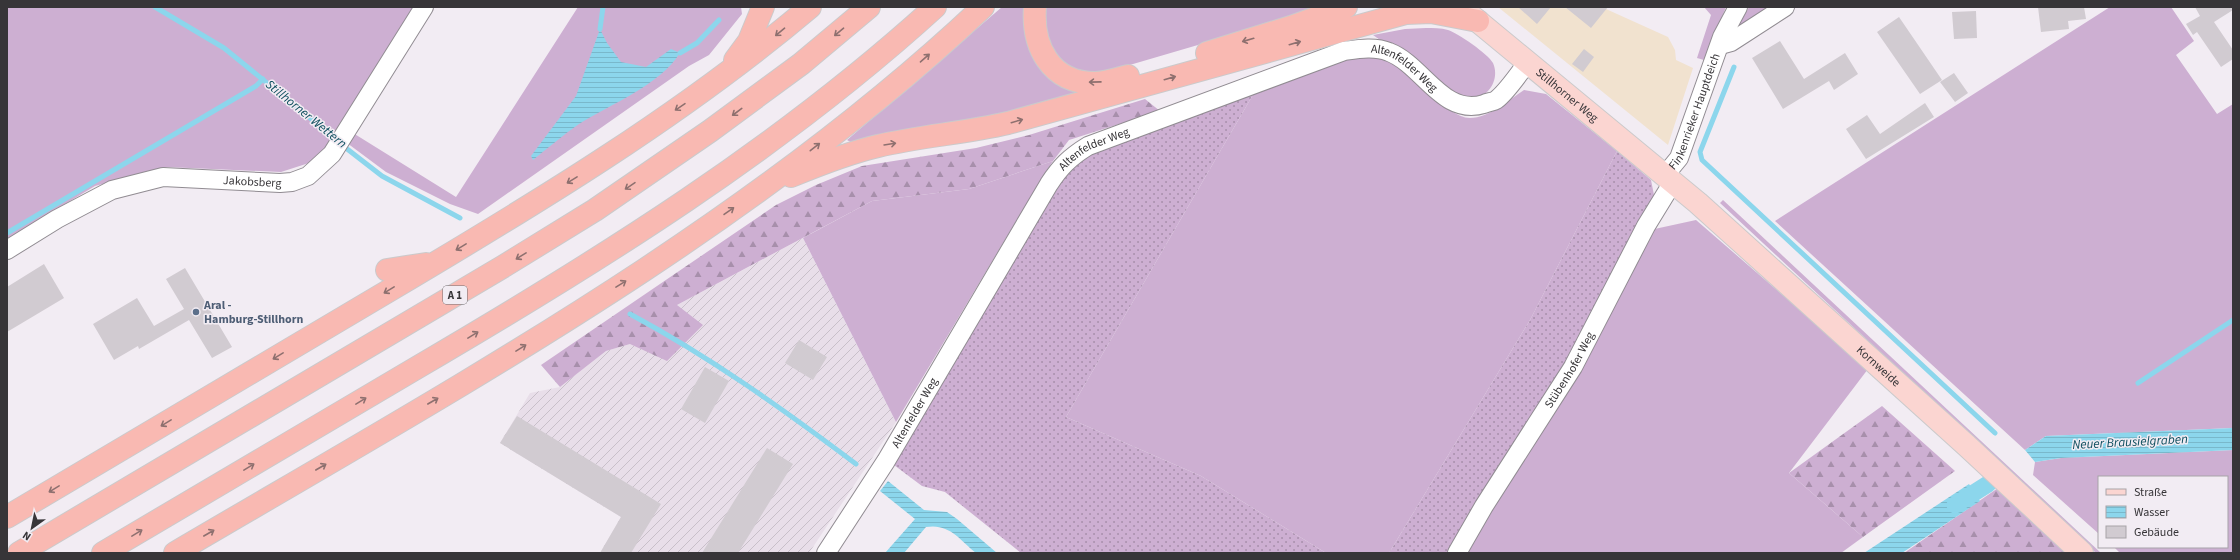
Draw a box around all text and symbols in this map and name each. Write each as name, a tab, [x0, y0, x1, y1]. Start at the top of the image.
one-way arrow	[775, 28, 786, 37]
one-way arrow	[834, 28, 845, 36]
one-way arrow	[1241, 37, 1254, 44]
one-way arrow	[1288, 39, 1301, 47]
street label: Altenfelder Weg	[1370, 40, 1442, 96]
street label: Finkenrieker Hauptdeich	[1664, 51, 1724, 173]
one-way arrow	[920, 53, 930, 63]
street label: Stillhorner Weg	[1532, 64, 1602, 126]
one-way arrow	[1163, 74, 1176, 81]
water label: Stillhorner Wettern	[262, 76, 351, 153]
one-way arrow	[1089, 78, 1102, 86]
one-way arrow	[674, 103, 685, 111]
one-way arrow	[731, 108, 742, 116]
one-way arrow	[1011, 117, 1024, 124]
street label: Altenfelder Weg	[1054, 123, 1132, 174]
one-way arrow	[883, 140, 896, 148]
one-way arrow	[810, 143, 821, 151]
street label: Jakobsberg	[223, 172, 282, 192]
one-way arrow	[566, 176, 578, 184]
one-way arrow	[625, 182, 636, 190]
one-way arrow	[723, 207, 734, 215]
one-way arrow	[455, 244, 467, 252]
one-way arrow	[515, 252, 526, 260]
one-way arrow	[615, 280, 626, 288]
one-way arrow	[384, 286, 395, 294]
road number: A 1	[443, 286, 467, 304]
place label: Aral - Hamburg-Stillhorn	[203, 297, 304, 328]
marker: Aral - Hamburg-Stillhorn	[191, 307, 201, 317]
street label: Stübenhofer Weg	[1540, 329, 1598, 411]
one-way arrow	[467, 331, 478, 339]
street label: Kornweide	[1853, 342, 1904, 391]
one-way arrow	[515, 343, 527, 351]
one-way arrow	[272, 353, 284, 361]
street label: Altenfelder Weg	[887, 374, 942, 451]
one-way arrow	[355, 397, 367, 405]
one-way arrow	[427, 397, 439, 405]
one-way arrow	[160, 419, 172, 427]
water label: Neuer Brausielgraben	[2072, 430, 2188, 454]
one-way arrow	[243, 463, 255, 471]
one-way arrow	[315, 463, 327, 471]
legend	[2098, 476, 2228, 548]
text: Straße	[2134, 484, 2167, 501]
one-way arrow	[48, 486, 60, 494]
text: Wasser	[2134, 504, 2170, 521]
north arrow	[12, 508, 52, 548]
text: Gebäude	[2134, 524, 2179, 541]
text: N	[20, 528, 34, 544]
one-way arrow	[131, 529, 143, 537]
one-way arrow	[203, 529, 215, 537]

